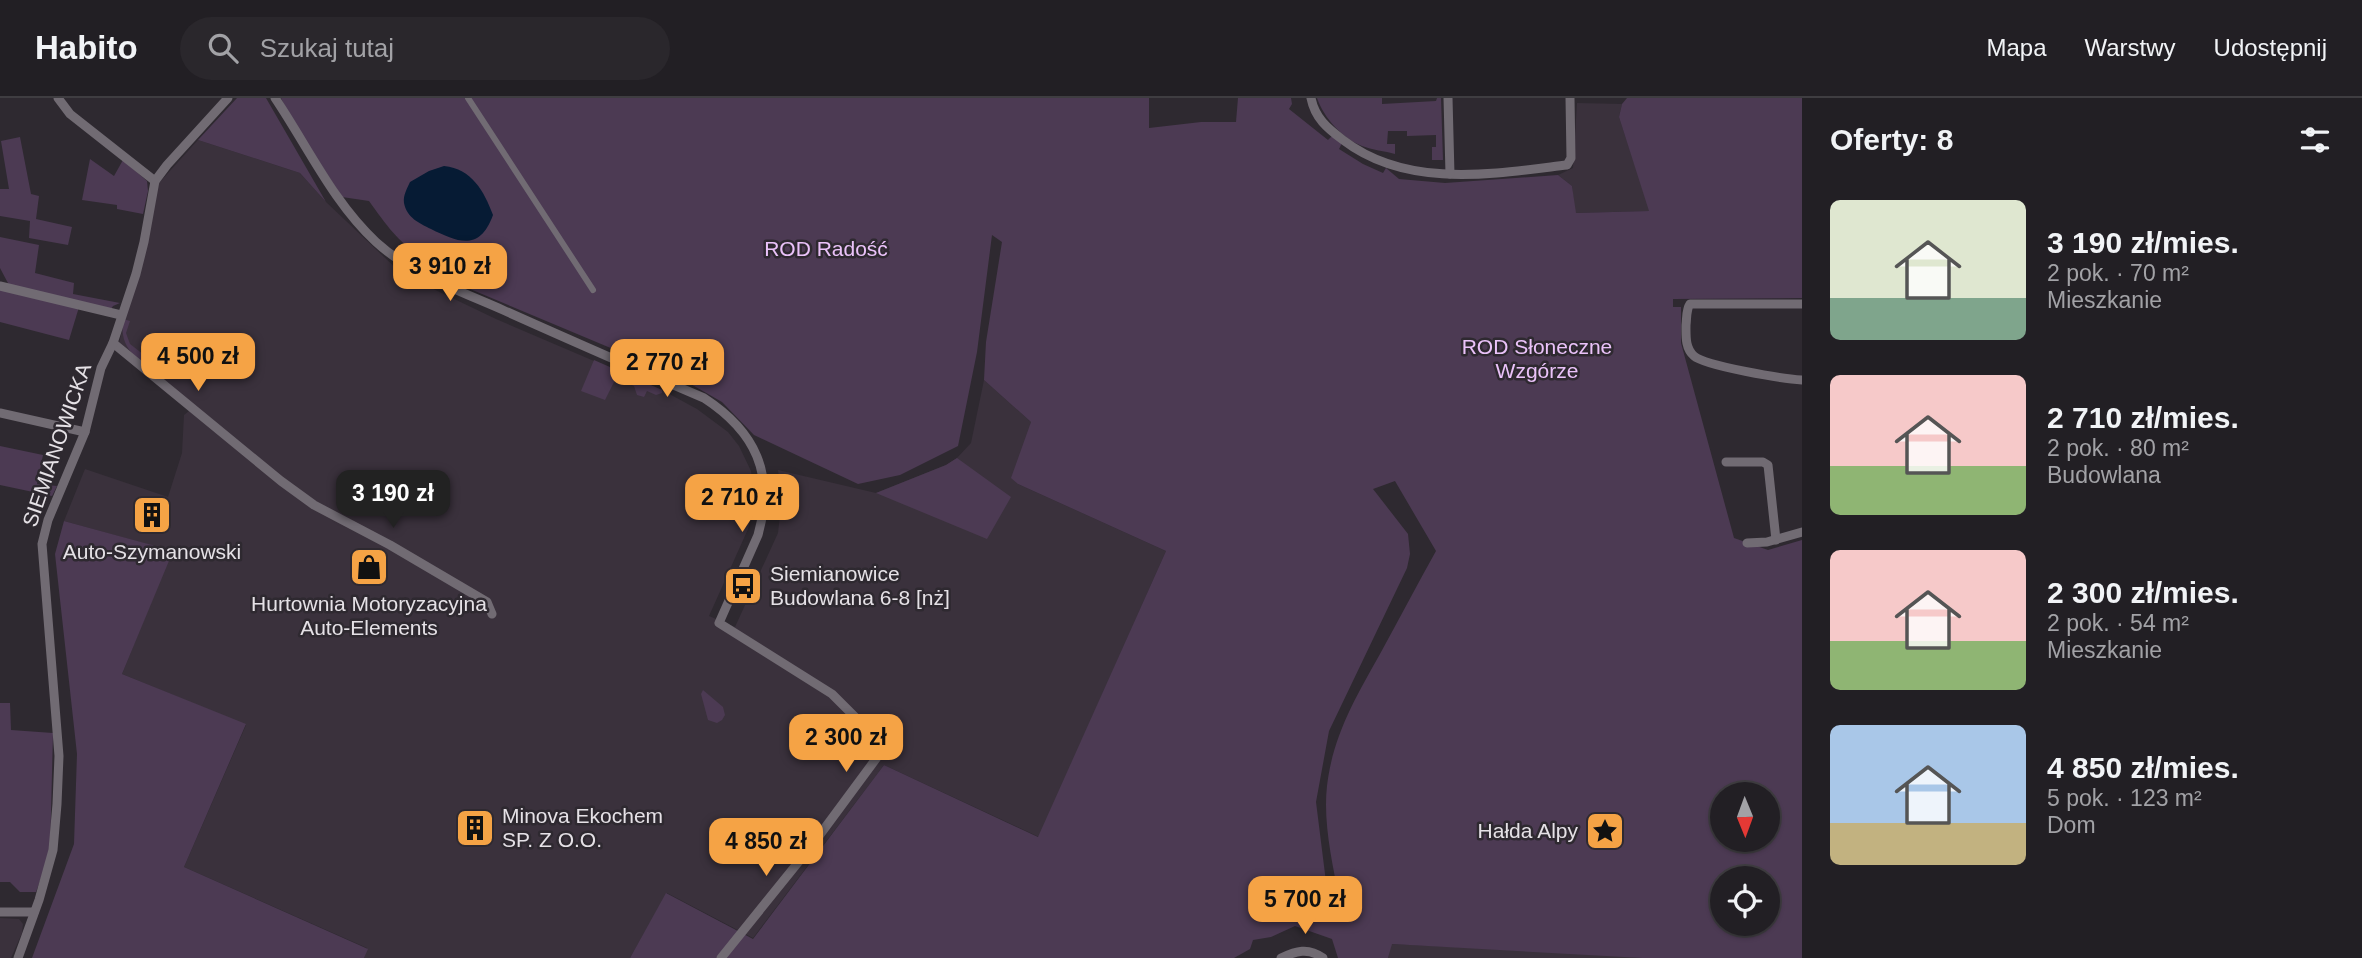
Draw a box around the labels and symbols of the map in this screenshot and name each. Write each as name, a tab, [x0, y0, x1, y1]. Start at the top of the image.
park label: ROD Radość	[764, 237, 888, 260]
pin: 3 910 zł	[378, 244, 522, 303]
pin: 4 500 zł	[126, 334, 270, 393]
park label: ROD Słoneczne Wzgórze	[1462, 335, 1612, 382]
pin: 2 770 zł	[595, 340, 739, 399]
street label: SIEMIANOWICKA	[18, 360, 95, 530]
pin: 3 190 zł	[321, 470, 465, 530]
pin: 2 710 zł	[670, 474, 814, 534]
building icon: Auto-Szymanowski	[131, 494, 173, 536]
place label: Auto-Szymanowski	[63, 540, 241, 563]
shop icon: Hurtownia Motoryzacyjna Auto-Elements	[348, 546, 390, 588]
place label: Siemianowice Budowlana 6-8 [nż]	[770, 562, 950, 609]
bus stop icon: Siemianowice Budowlana 6-8 [nż]	[722, 565, 764, 607]
place label: Hurtownia Motoryzacyjna Auto-Elements	[251, 592, 487, 639]
pin: 2 300 zł	[774, 714, 918, 774]
north arrow	[1710, 782, 1780, 852]
place label: Minova Ekochem SP. Z O.O.	[502, 804, 663, 851]
building icon: Minova Ekochem SP. Z O.O.	[454, 807, 496, 849]
place icon: Hałda Alpy	[1584, 810, 1626, 852]
pin: 4 850 zł	[694, 818, 838, 878]
place label: Hałda Alpy	[1478, 819, 1578, 842]
pin: 5 700 zł	[1233, 876, 1377, 936]

